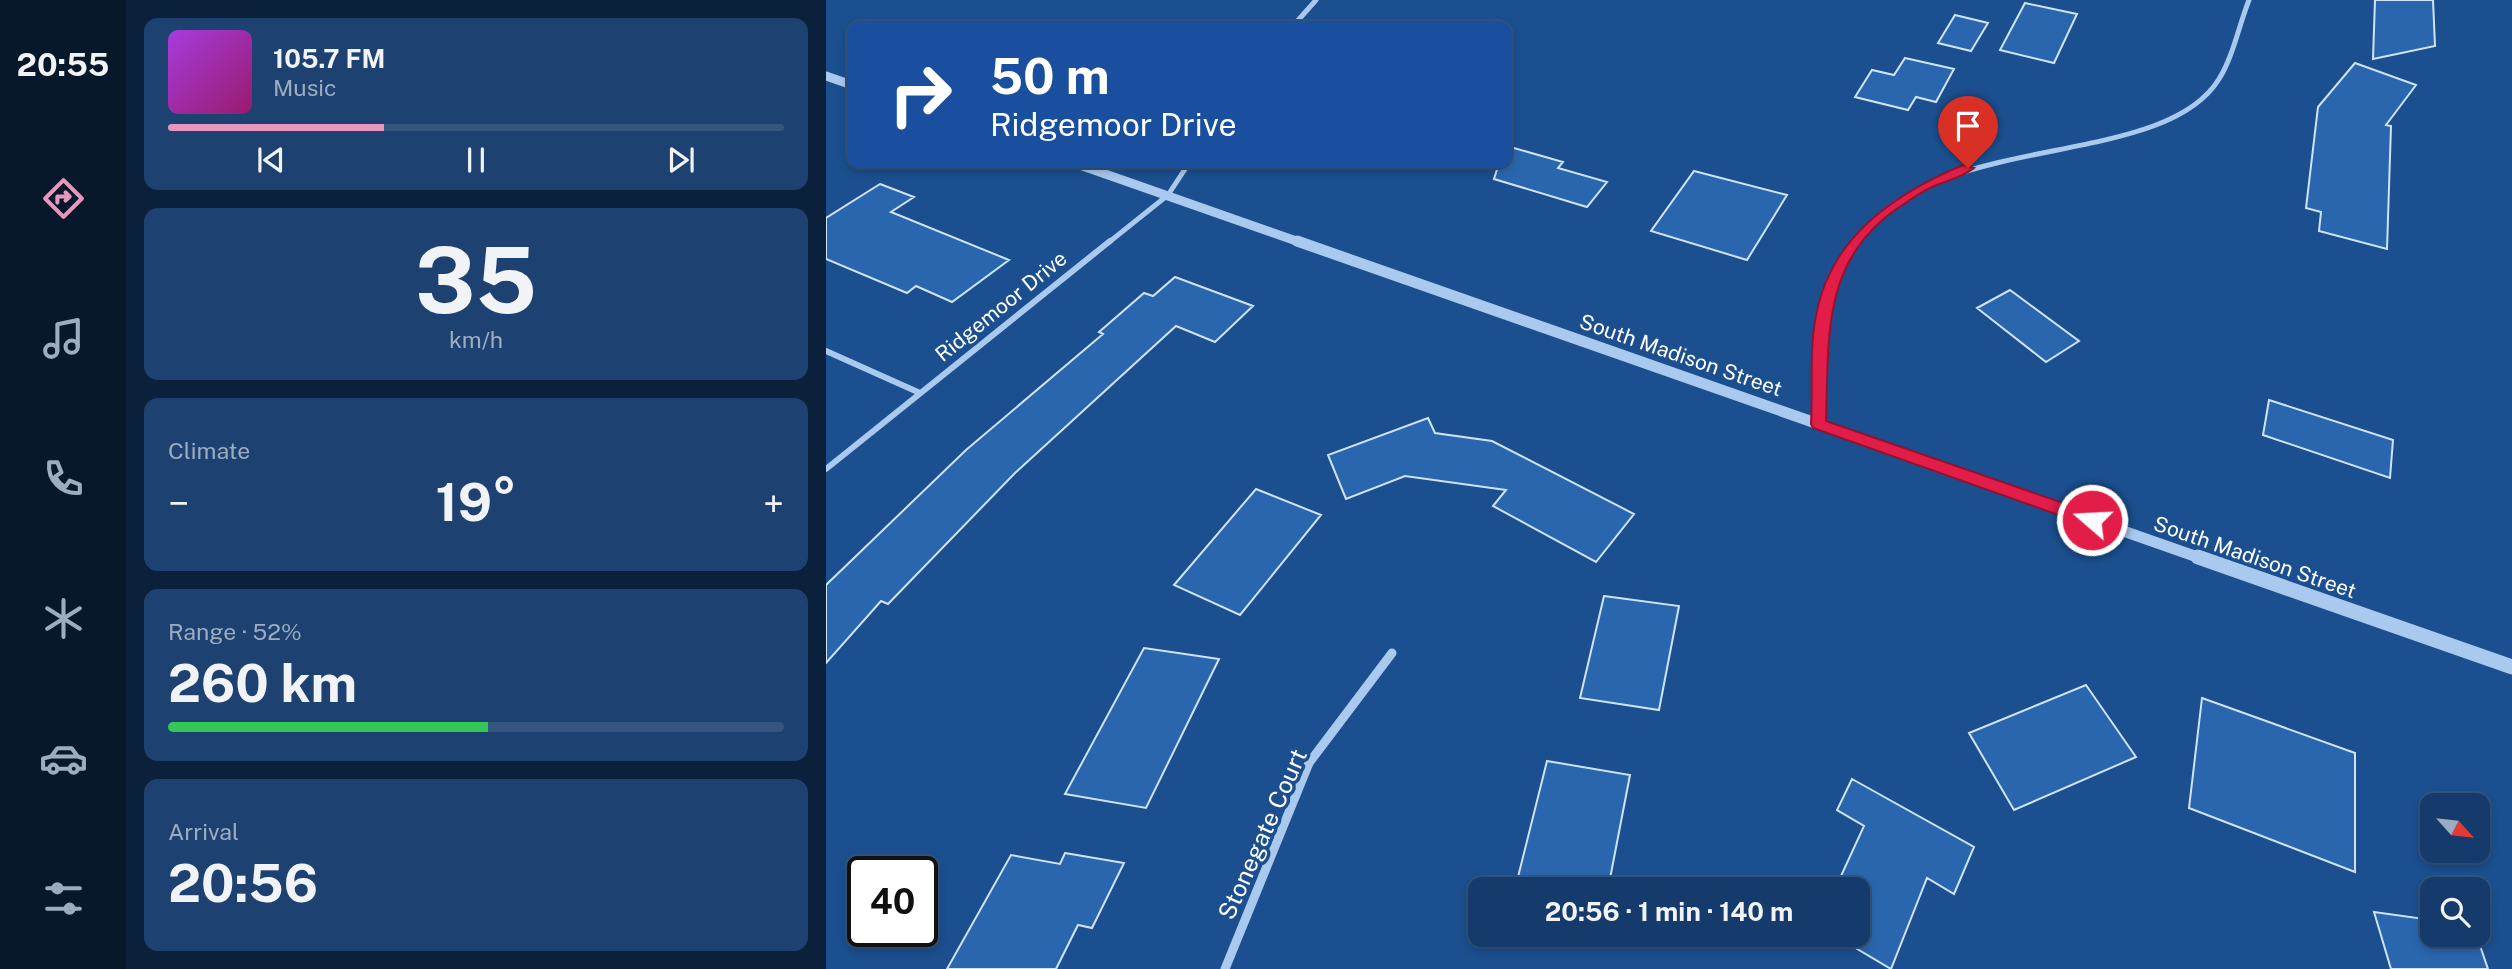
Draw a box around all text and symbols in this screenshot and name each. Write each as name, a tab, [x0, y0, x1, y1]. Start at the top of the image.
text: 105.7 FM	[273, 43, 385, 74]
text: 20:55	[17, 46, 109, 83]
text: 50 m	[990, 47, 1110, 105]
icon: right	[875, 49, 966, 140]
text: Music	[273, 74, 337, 101]
pin	[1938, 96, 1998, 168]
text: Ridgemoor Drive	[990, 106, 1237, 143]
icon: arrive	[1949, 107, 1987, 145]
icon: previous	[252, 141, 290, 179]
icon: pause	[457, 141, 495, 179]
icon: next	[662, 141, 700, 179]
icon: directions	[39, 174, 88, 223]
text: 35	[415, 227, 537, 333]
street label: Ridgemoor Drive	[930, 245, 1072, 367]
street label: South Madison Street	[1576, 309, 1786, 401]
icon: music	[39, 314, 88, 363]
text: km/h	[449, 326, 503, 353]
text: Climate	[168, 437, 250, 464]
icon: phone	[39, 454, 88, 503]
text: 19°	[435, 472, 517, 533]
text: −	[168, 481, 189, 526]
text: +	[763, 481, 784, 526]
position arrow	[2055, 483, 2129, 557]
street label: South Madison Street	[2150, 511, 2360, 603]
icon: climate	[39, 594, 88, 643]
text: Range · 52%	[168, 618, 302, 645]
text: 260 km	[168, 653, 357, 714]
icon: car	[39, 734, 88, 783]
street label: Stonegate Court	[1212, 744, 1312, 924]
north arrow	[2420, 793, 2490, 863]
map controls	[2420, 793, 2490, 947]
text: Arrival	[168, 818, 239, 845]
text: 20:56	[168, 853, 318, 914]
speed limit sign: 40	[847, 856, 938, 947]
icon: filters	[39, 874, 88, 923]
button: search	[2420, 877, 2490, 947]
text: 20:56 · 1 min · 140 m	[1545, 896, 1793, 927]

